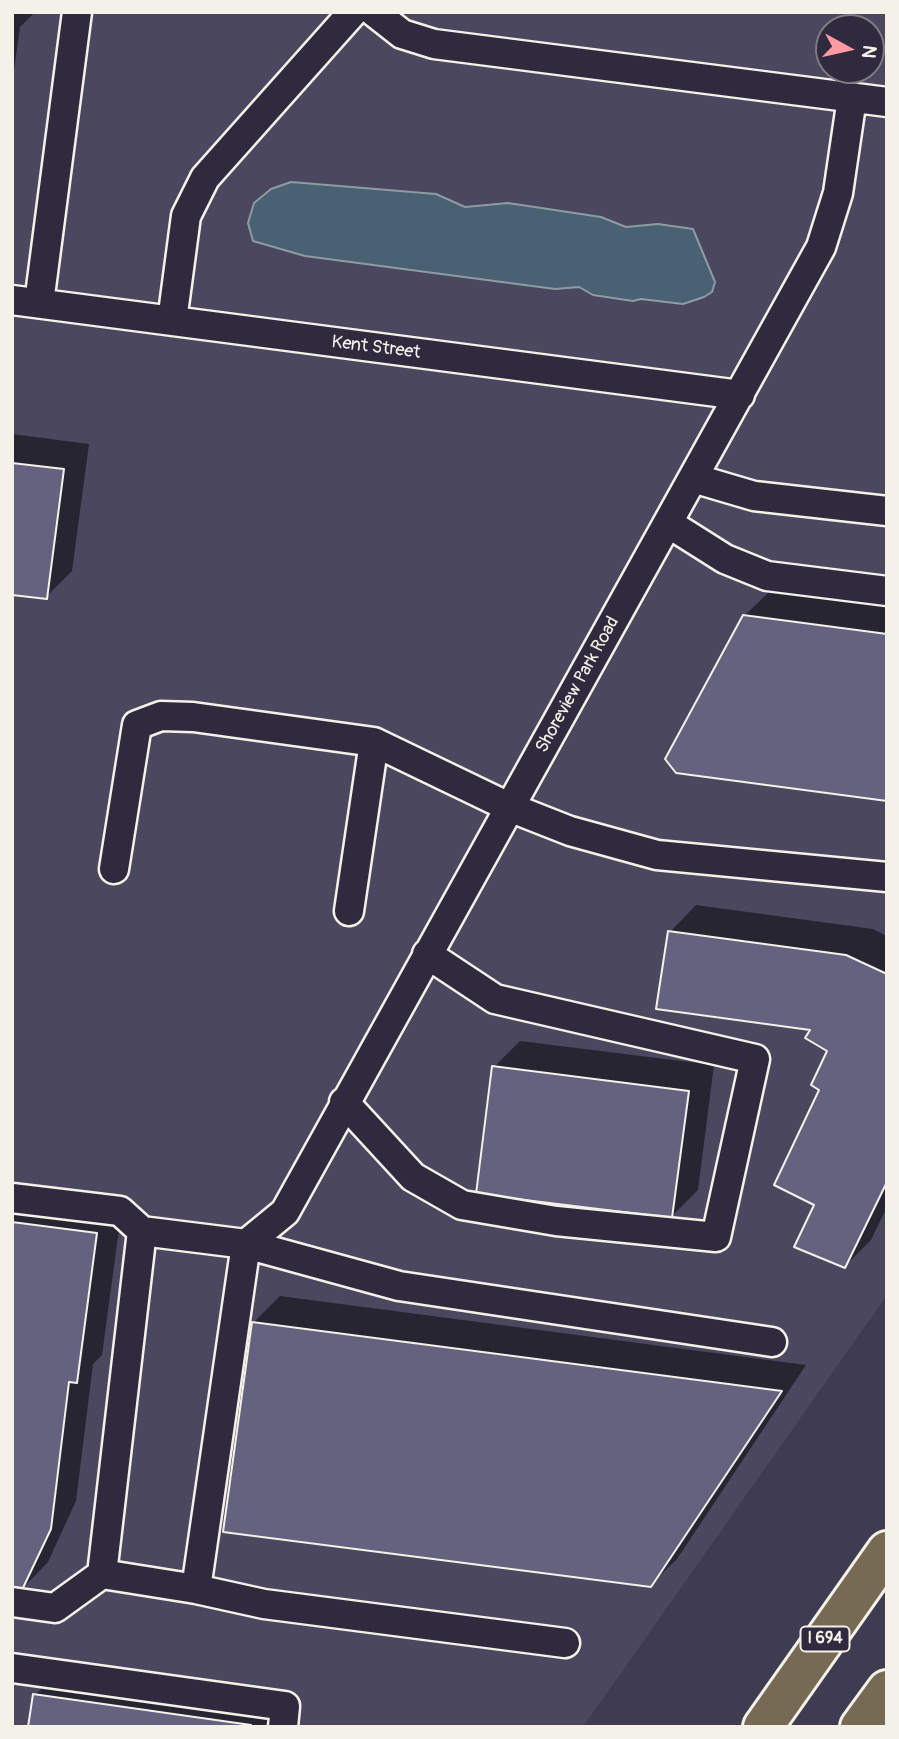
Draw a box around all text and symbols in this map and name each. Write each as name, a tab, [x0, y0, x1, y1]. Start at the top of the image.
north arrow	[815, 14, 885, 84]
text: N	[856, 44, 882, 60]
street label: Kent Street	[330, 332, 422, 364]
street label: Shoreview Park Road	[532, 613, 624, 757]
road number: I 694	[800, 1626, 850, 1652]

